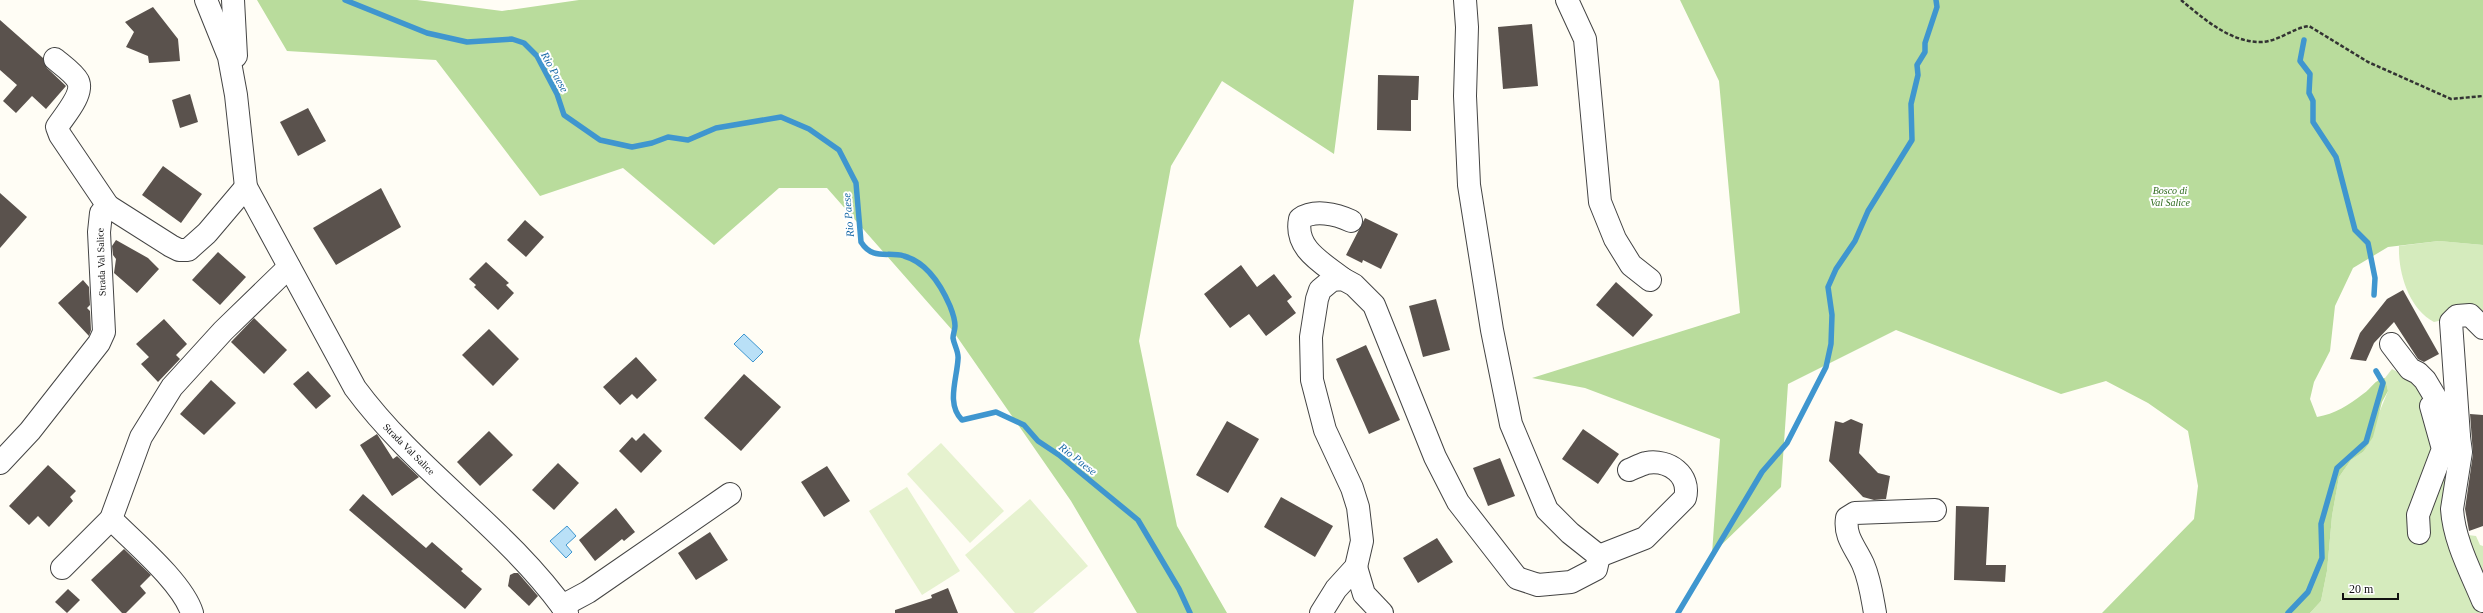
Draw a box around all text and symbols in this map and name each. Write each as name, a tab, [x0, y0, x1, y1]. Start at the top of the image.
water label: Rio Paese	[539, 49, 571, 94]
park label: Bosco di Val Salice	[2150, 185, 2190, 208]
water label: Rio Paese	[840, 192, 856, 239]
street label: Strada Val Salice	[94, 227, 108, 296]
street label: Strada Val Salice	[381, 421, 437, 477]
water label: Rio Paese	[1056, 440, 1099, 477]
scale bar	[2343, 575, 2398, 601]
text: 20 m	[2349, 582, 2374, 596]

